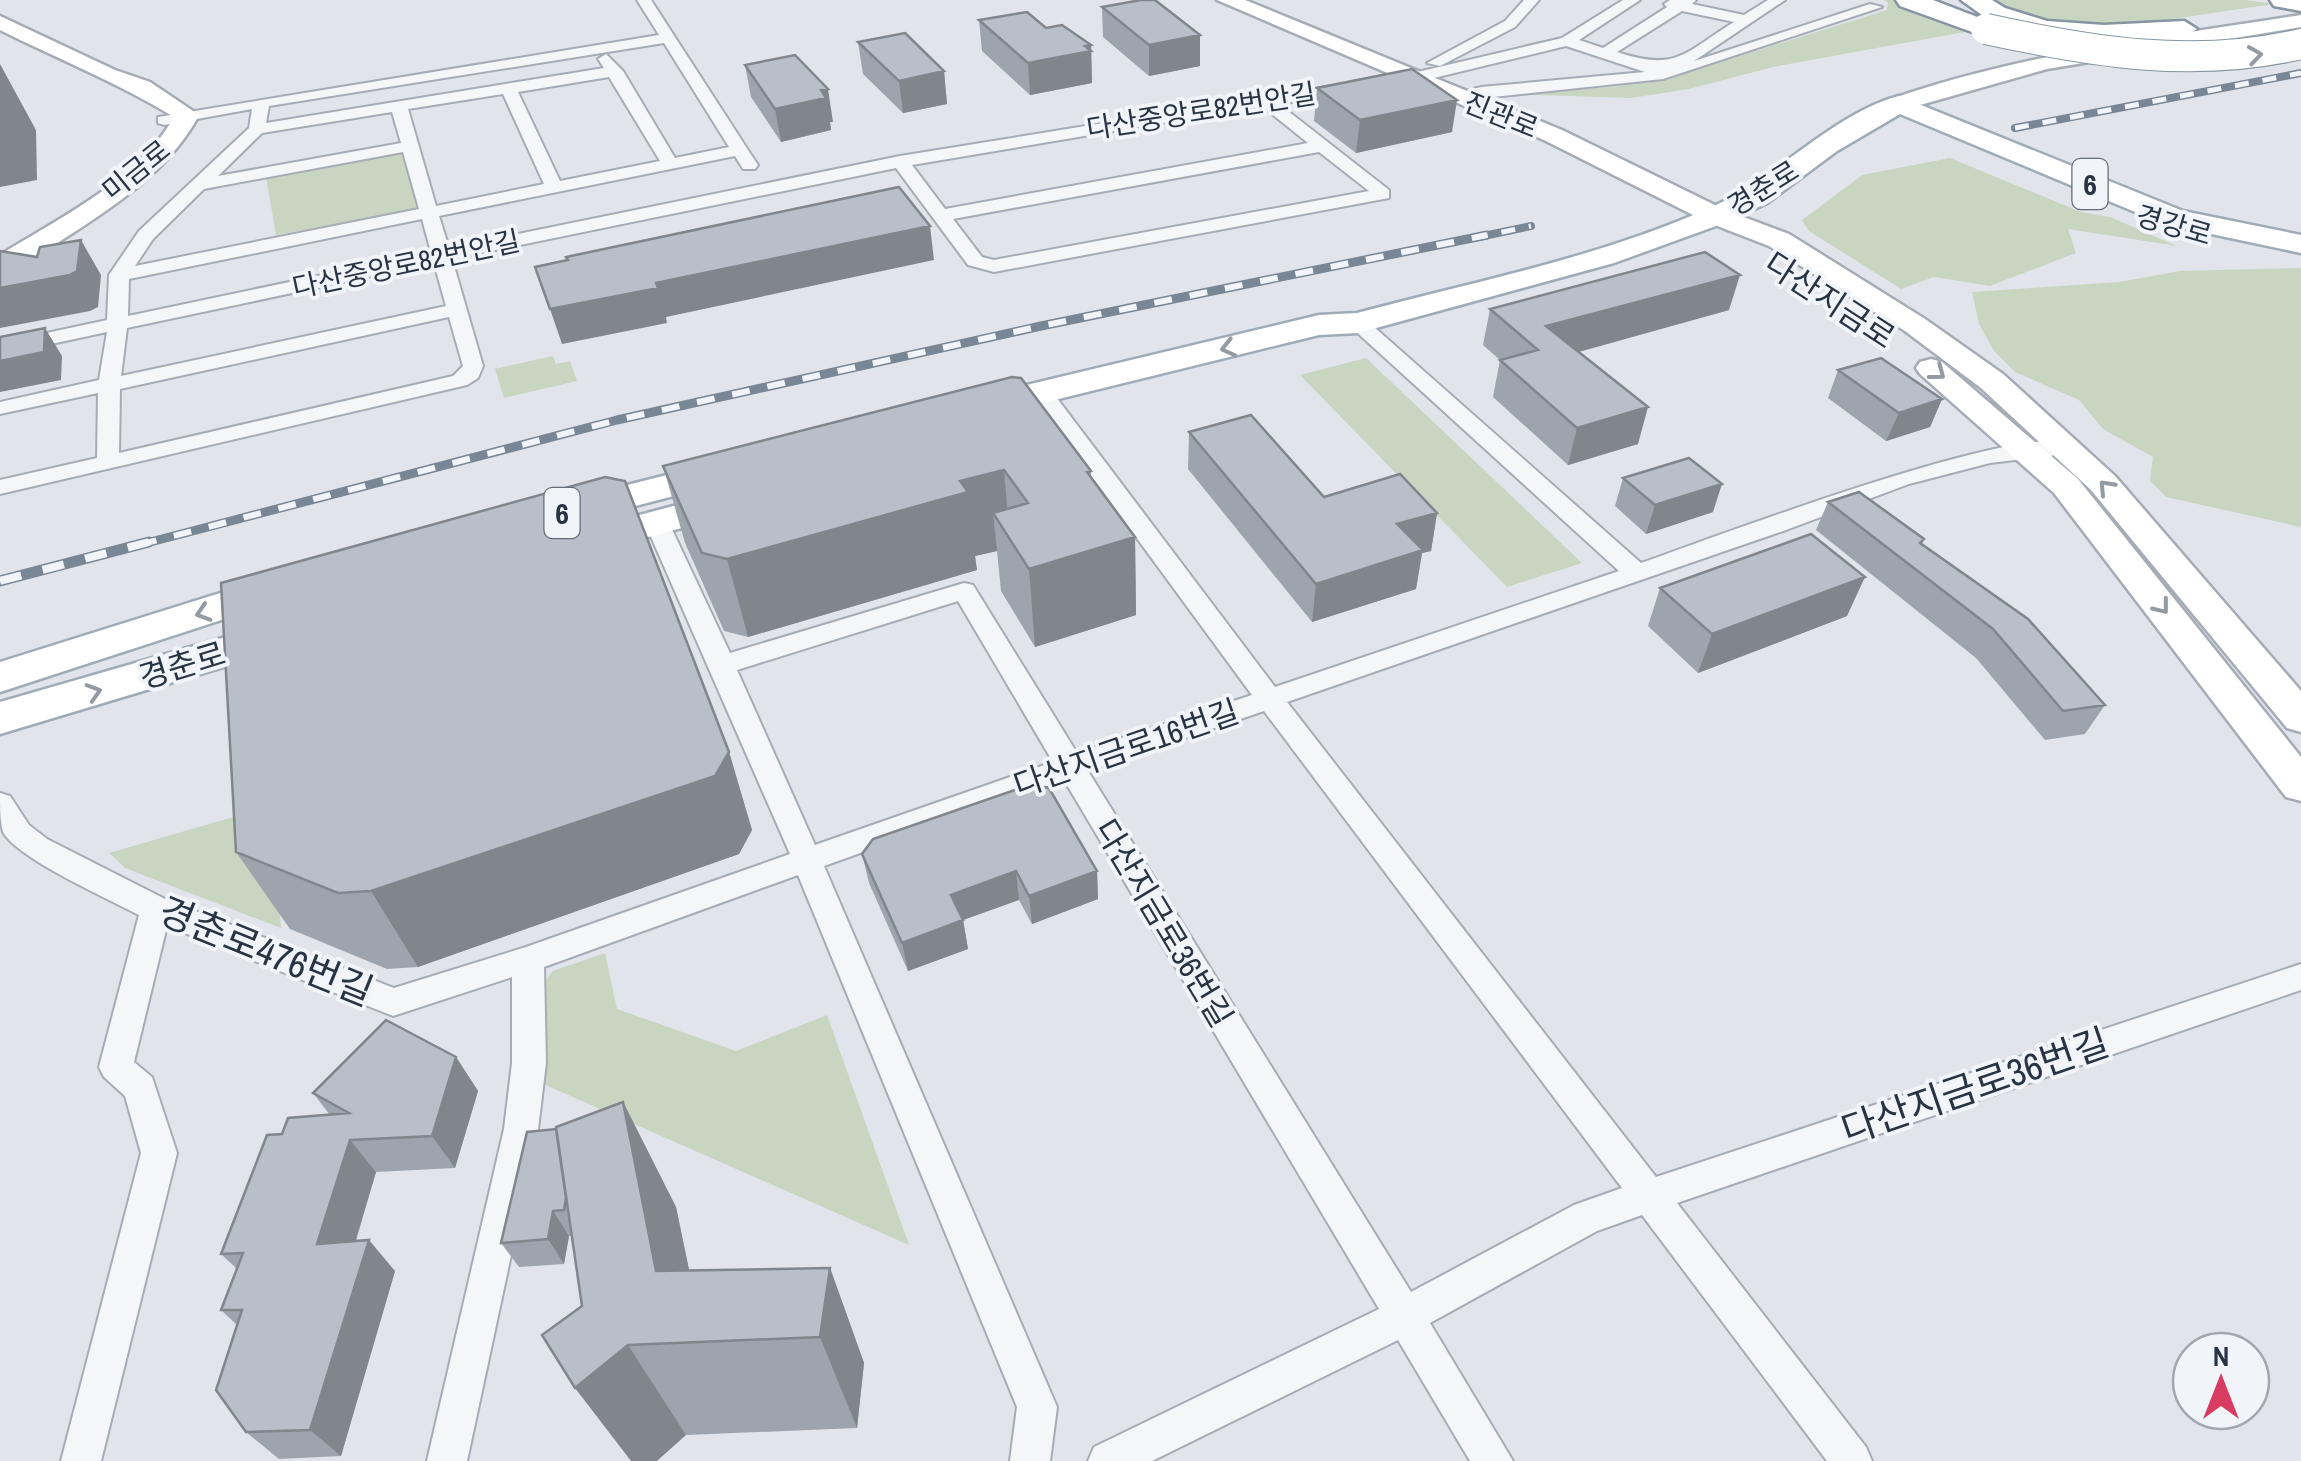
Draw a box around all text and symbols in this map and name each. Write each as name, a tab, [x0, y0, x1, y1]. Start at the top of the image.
one-way arrow	[2247, 45, 2264, 66]
street label: 다산중앙로82번안길	[1084, 74, 1318, 148]
street label: 진관로	[1458, 83, 1544, 147]
street label: 미금로	[94, 131, 178, 209]
street label: 경춘로	[1720, 151, 1806, 225]
road number: 6	[2072, 159, 2108, 209]
street label: 경강로	[2132, 196, 2216, 254]
street label: 다산중앙로82번안길	[289, 221, 523, 307]
street label: 다산지금로	[1757, 242, 1903, 358]
one-way arrow	[1220, 336, 1237, 357]
one-way arrow	[1927, 362, 1945, 379]
one-way arrow	[2100, 481, 2118, 499]
road number: 6	[544, 488, 580, 538]
one-way arrow	[2150, 596, 2168, 614]
one-way arrow	[195, 601, 212, 621]
street label: 경춘로	[133, 632, 231, 698]
one-way arrow	[85, 683, 102, 704]
street label: 다산지금로16번길	[1008, 689, 1244, 807]
street label: 다산지금로36번길	[1085, 811, 1243, 1035]
street label: 경춘로476번길	[151, 885, 381, 1017]
street label: 다산지금로36번길	[1835, 1016, 2115, 1156]
north arrow	[2171, 1331, 2271, 1431]
text: N	[2213, 1337, 2229, 1375]

